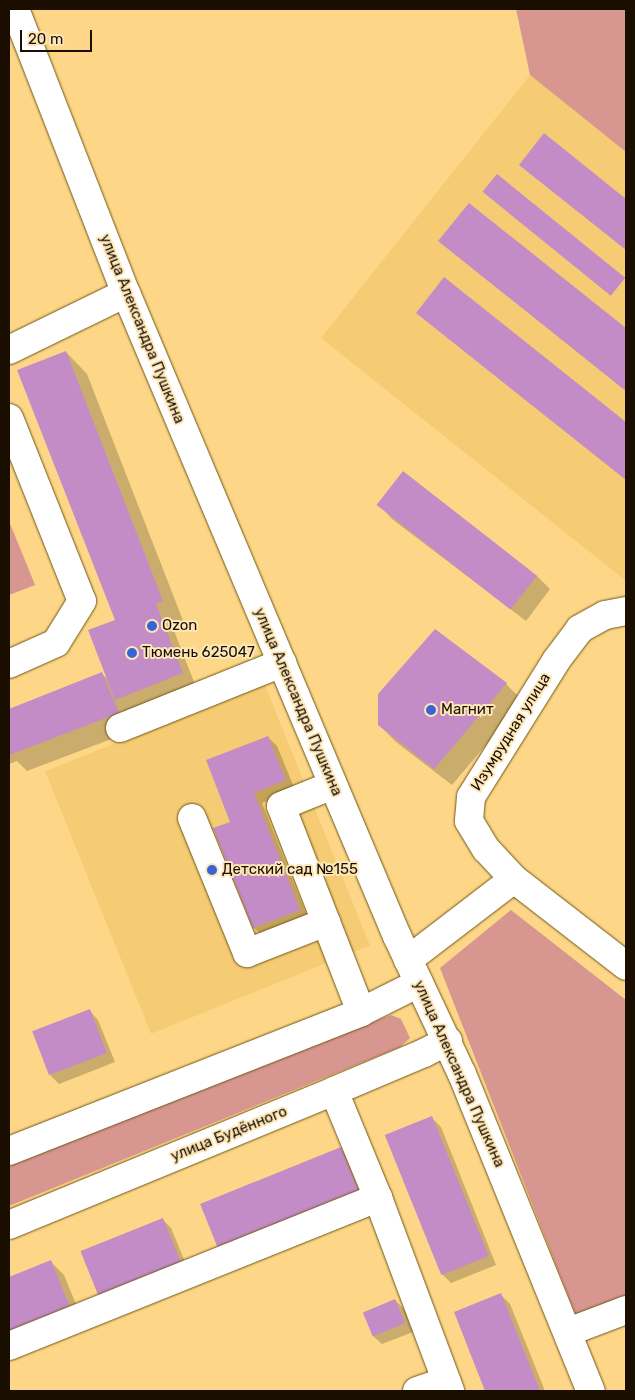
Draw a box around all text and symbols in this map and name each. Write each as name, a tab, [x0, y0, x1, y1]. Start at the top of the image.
scale bar	[22, 20, 95, 52]
text: 20 m	[28, 30, 63, 48]
street label: улица Александра Пушкина	[96, 232, 188, 426]
street label: улица Александра Пушкина	[250, 605, 346, 799]
place label: Ozon	[162, 617, 197, 635]
marker: Ozon	[146, 620, 158, 632]
place label: Тюмень 625047	[142, 644, 255, 662]
marker: Тюмень 625047	[126, 647, 138, 659]
street label: Изумрудная улица	[467, 670, 555, 794]
place label: Магнит	[441, 701, 494, 719]
marker: Магнит	[425, 704, 437, 716]
place label: Детский сад №155	[222, 861, 358, 879]
marker: Детский сад №155	[206, 864, 218, 876]
street label: улица Александра Пушкина	[410, 978, 508, 1170]
street label: улица Будённого	[168, 1102, 290, 1166]

